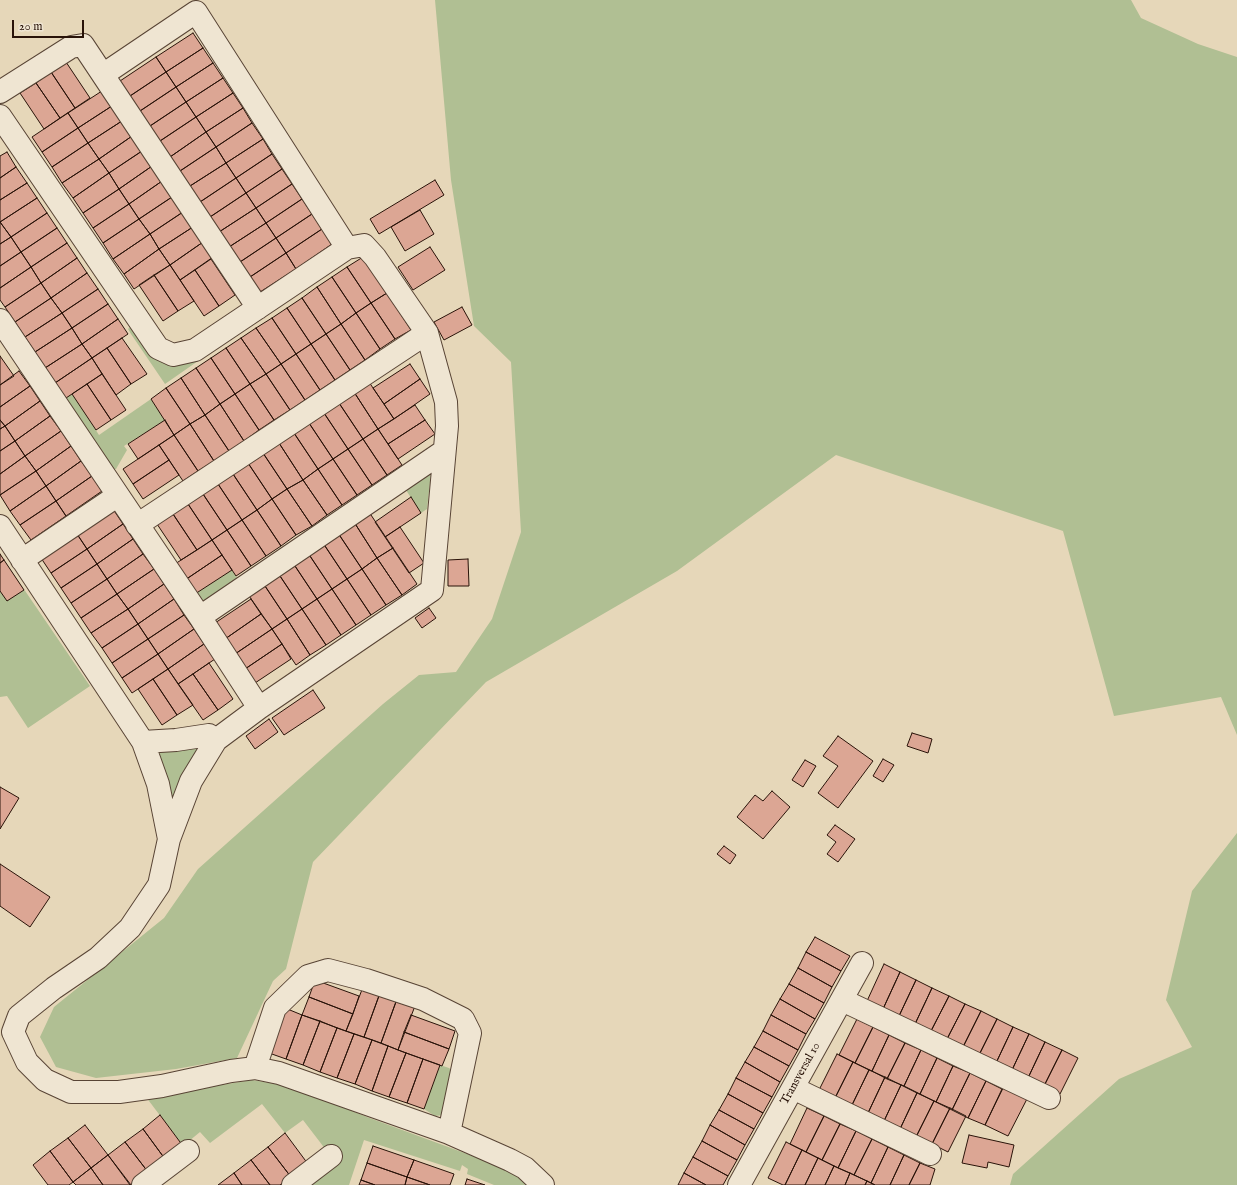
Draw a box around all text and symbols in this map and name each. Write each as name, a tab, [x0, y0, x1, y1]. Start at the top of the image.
scale bar	[14, 12, 86, 38]
text: 20 m	[19, 19, 42, 34]
street label: Transversal 10	[778, 1040, 824, 1108]

